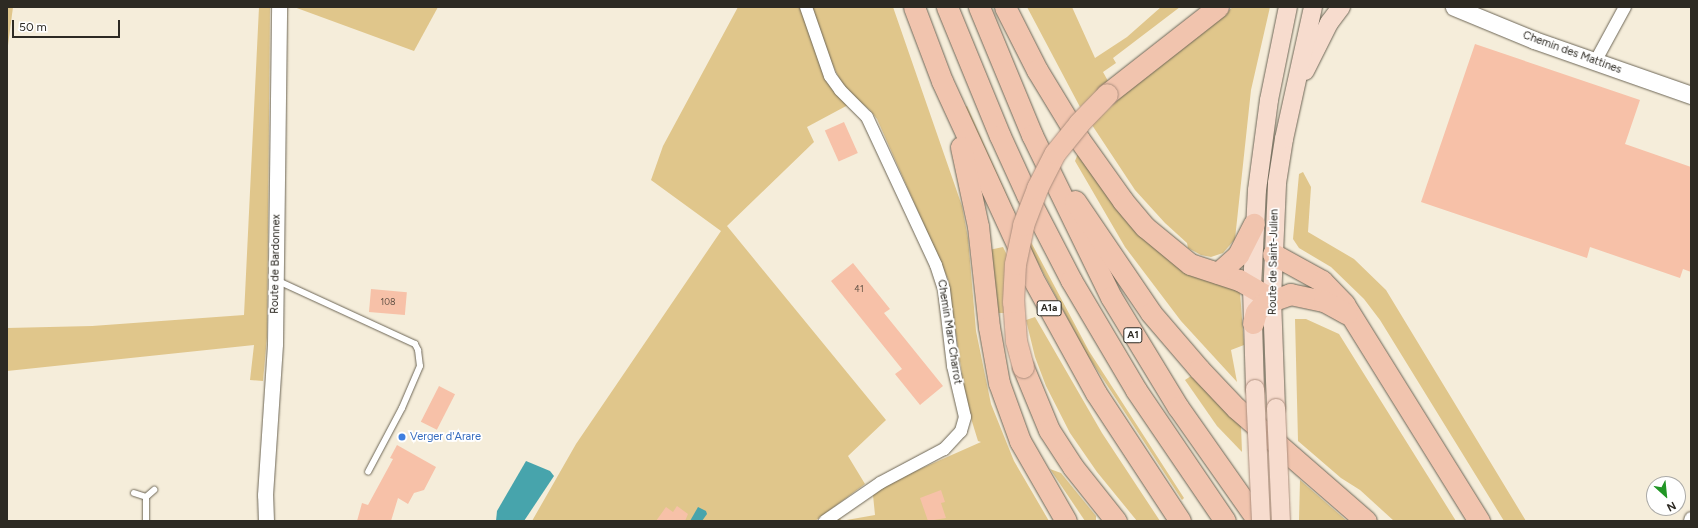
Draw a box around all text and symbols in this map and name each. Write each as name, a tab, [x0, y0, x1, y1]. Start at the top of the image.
scale bar	[14, 12, 122, 38]
text: 50 m	[19, 20, 47, 34]
street label: Chemin des Mattines	[1521, 29, 1623, 77]
street label: Route de Saint-Julien	[1266, 209, 1282, 315]
street label: Route de Bardonnex	[269, 214, 283, 314]
street label: Chemin Marc Charrot	[934, 279, 964, 385]
house number: 41	[854, 284, 864, 294]
house number: 108	[380, 297, 396, 307]
road number: A1a	[1036, 300, 1062, 316]
road number: A1	[1123, 327, 1143, 343]
place label: Verger d'Arare	[410, 430, 481, 444]
marker: Verger d'Arare	[397, 432, 407, 442]
north arrow	[1646, 476, 1686, 516]
text: N	[1664, 499, 1678, 514]

